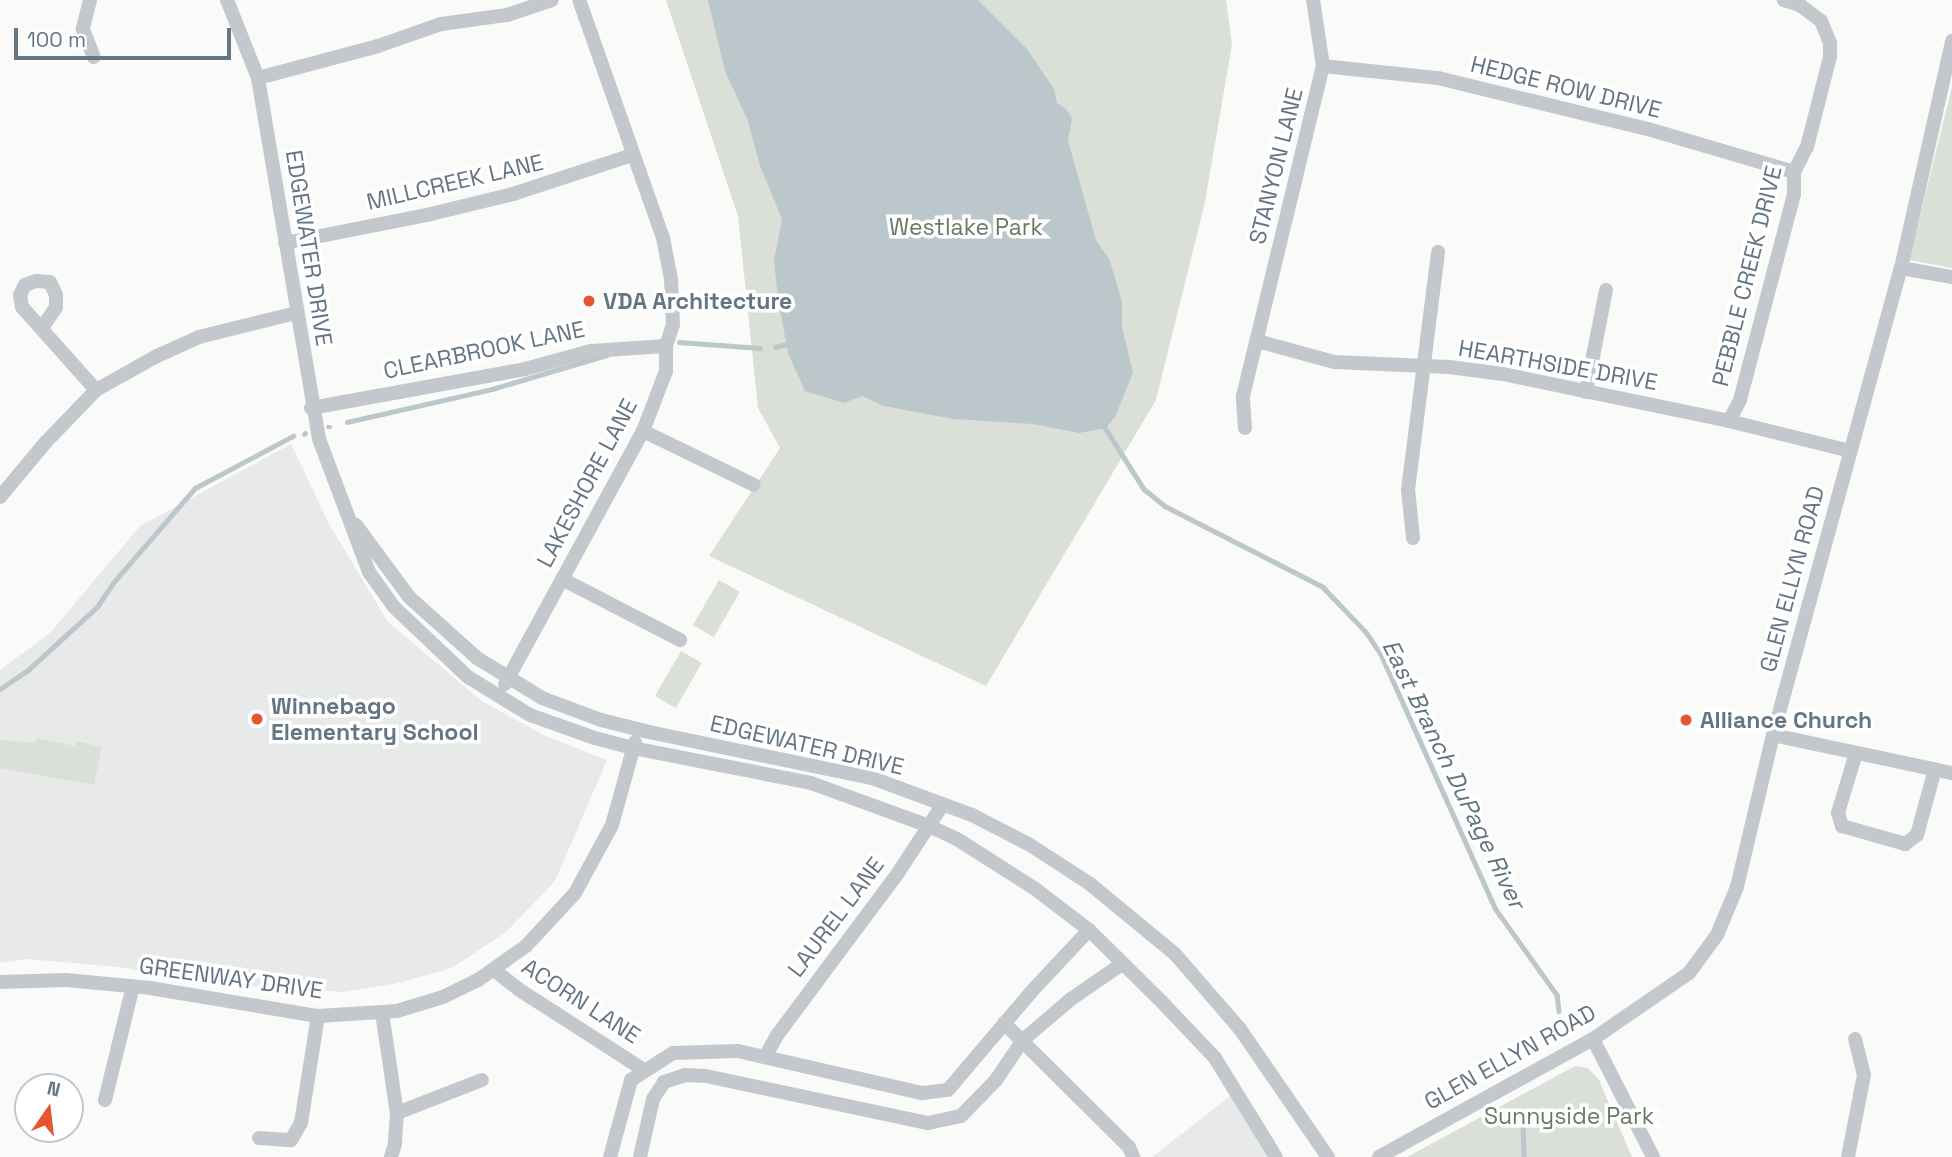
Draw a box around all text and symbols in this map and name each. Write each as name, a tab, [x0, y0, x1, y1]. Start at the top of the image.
scale bar	[18, 14, 234, 58]
text: 100 m	[27, 26, 86, 53]
street label: HEDGE ROW DRIVE	[1468, 50, 1664, 124]
street label: STANYON LANE	[1243, 85, 1309, 247]
street label: EDGEWATER DRIVE	[280, 148, 338, 348]
street label: MILLCREEK LANE	[364, 148, 546, 216]
street label: PEBBLE CREEK DRIVE	[1706, 163, 1788, 389]
park label: Westlake Park	[889, 213, 1043, 241]
place label: VDA Architecture	[603, 287, 793, 315]
marker: VDA Architecture	[581, 293, 597, 309]
street label: CLEARBROOK LANE	[381, 315, 587, 385]
street label: HEARTHSIDE DRIVE	[1456, 334, 1660, 396]
street label: LAKESHORE LANE	[531, 394, 643, 572]
street label: GLEN ELLYN ROAD	[1754, 483, 1830, 675]
water label: East Branch DuPage River	[1376, 635, 1532, 913]
place label: Winnebago Elementary School	[271, 692, 479, 746]
place label: Alliance Church	[1700, 706, 1872, 734]
street label: EDGEWATER DRIVE	[707, 709, 907, 781]
marker: Winnebago Elementary School	[249, 711, 265, 727]
marker: Alliance Church	[1678, 712, 1694, 728]
street label: LAUREL LANE	[782, 851, 890, 983]
street label: GREENWAY DRIVE	[137, 951, 325, 1005]
street label: ACORN LANE	[517, 953, 645, 1049]
street label: GLEN ELLYN ROAD	[1419, 998, 1601, 1116]
north arrow	[14, 1073, 84, 1143]
text: N	[45, 1075, 63, 1103]
park label: Sunnyside Park	[1484, 1102, 1654, 1130]

